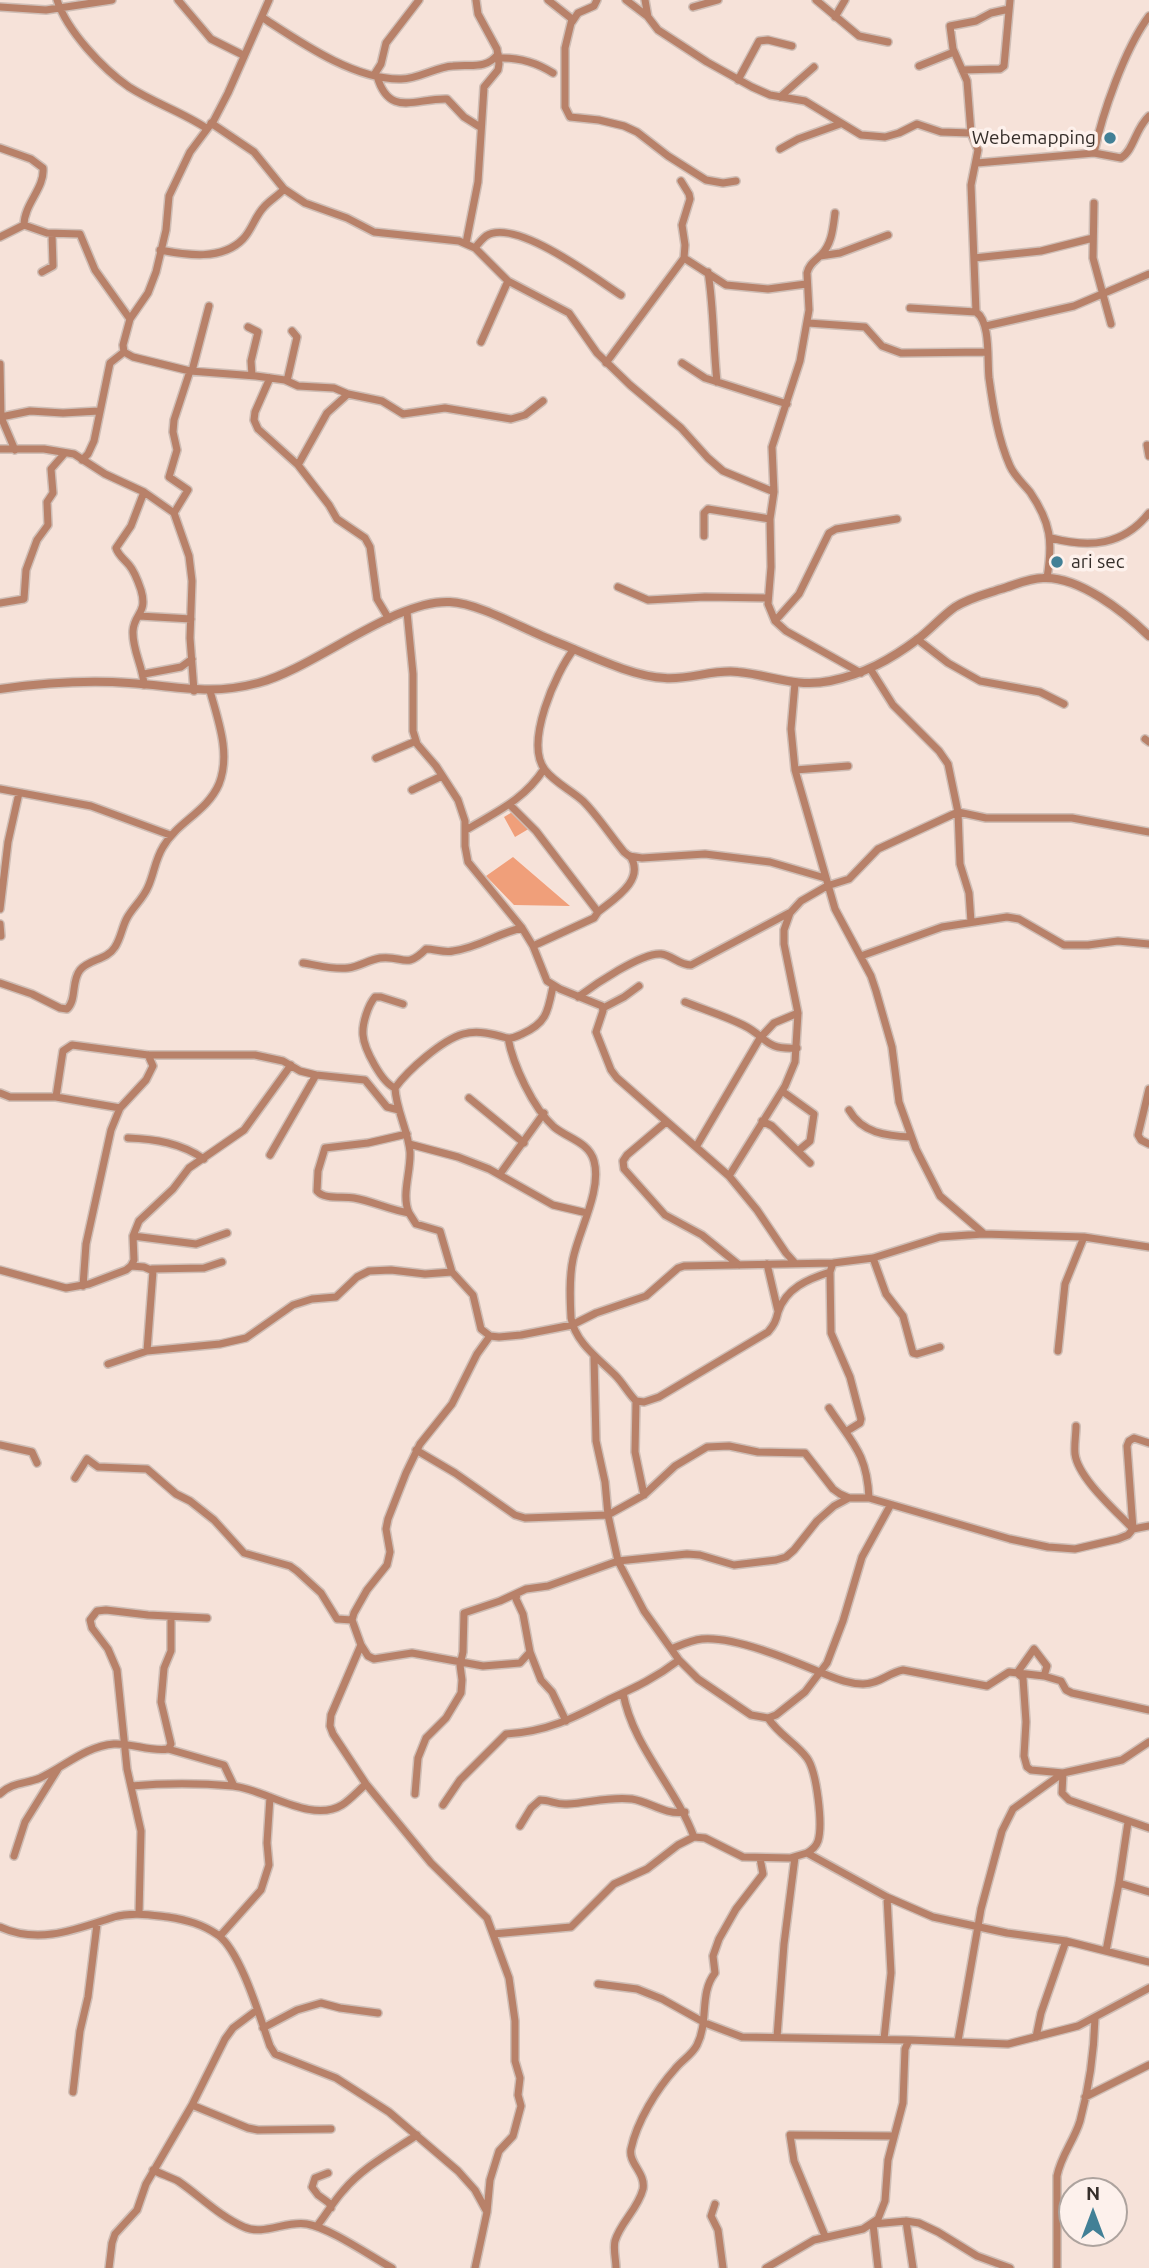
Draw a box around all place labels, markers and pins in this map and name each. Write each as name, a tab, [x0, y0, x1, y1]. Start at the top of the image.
place label: Webemapping	[972, 127, 1096, 149]
marker: Webemapping	[1102, 130, 1118, 146]
place label: ari sec	[1071, 551, 1125, 573]
marker: ari sec	[1049, 554, 1065, 570]

